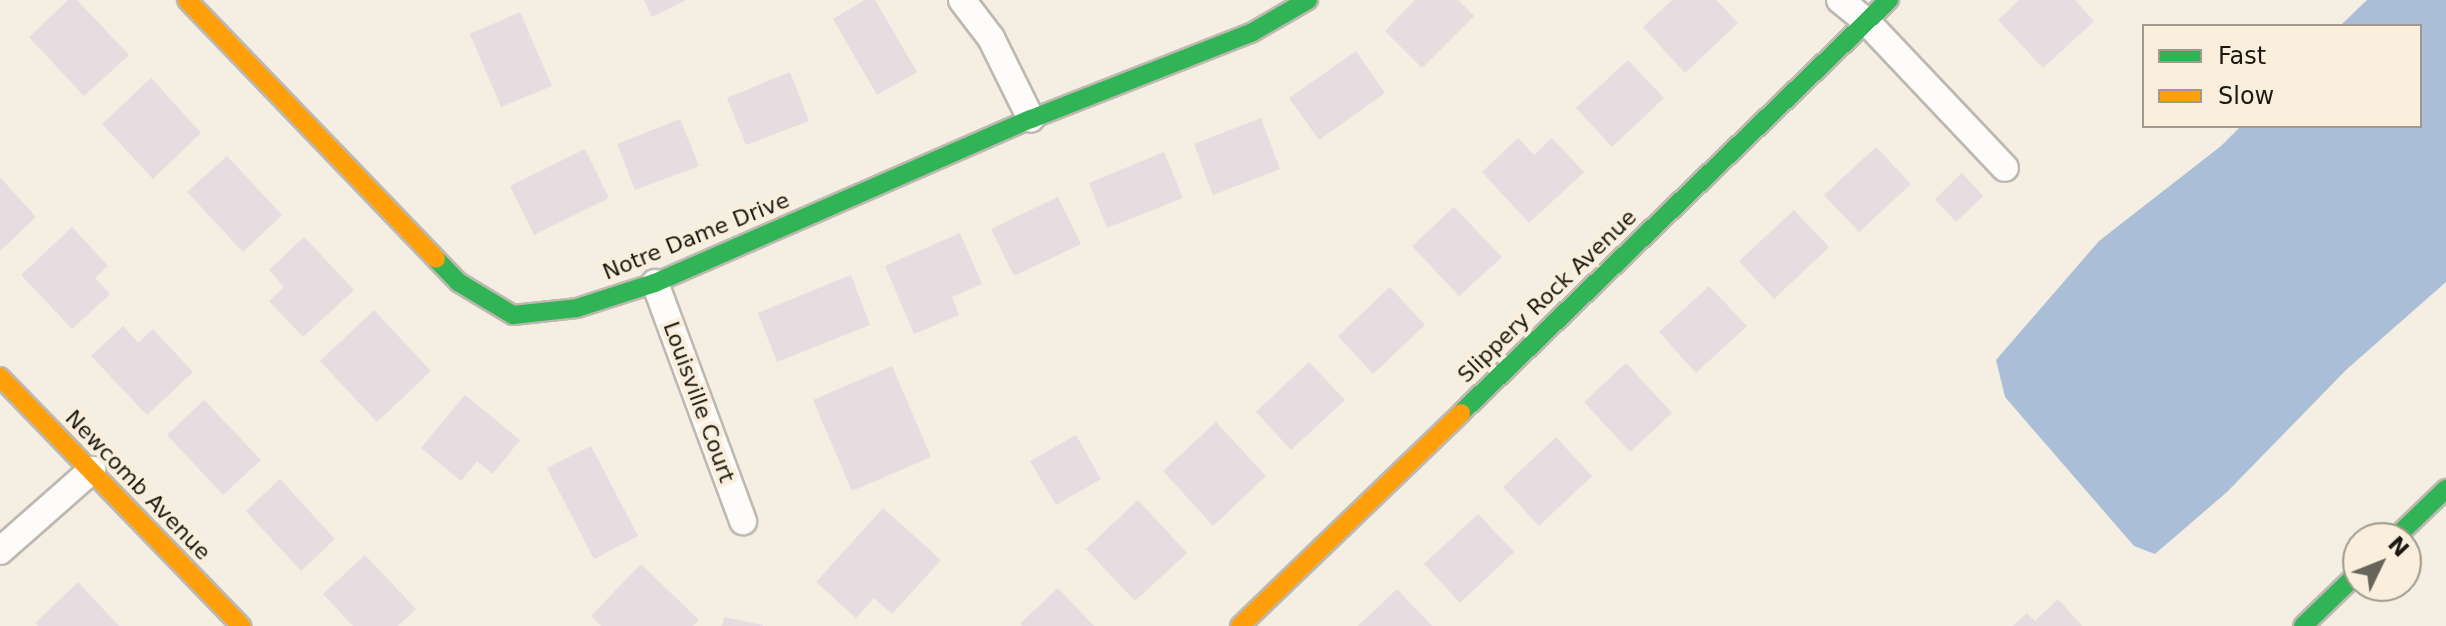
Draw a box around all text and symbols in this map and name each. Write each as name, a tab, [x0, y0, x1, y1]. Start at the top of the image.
legend	[2142, 24, 2422, 128]
text: Fast	[2218, 42, 2266, 70]
text: Slow	[2218, 82, 2274, 110]
street label: Notre Dame Drive	[599, 187, 793, 285]
street label: Slippery Rock Avenue	[1452, 204, 1642, 388]
street label: Louisville Court	[658, 318, 740, 486]
street label: Newcomb Avenue	[60, 405, 216, 565]
north arrow	[2342, 522, 2422, 602]
text: N	[2383, 531, 2414, 562]

